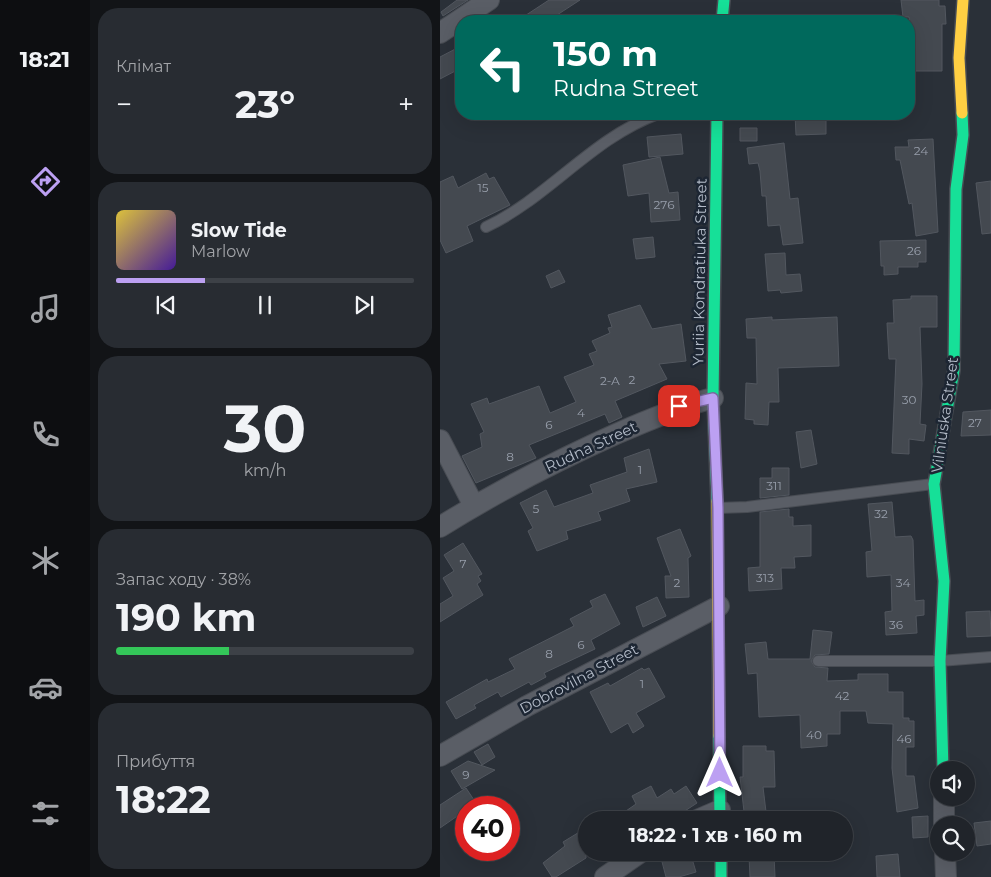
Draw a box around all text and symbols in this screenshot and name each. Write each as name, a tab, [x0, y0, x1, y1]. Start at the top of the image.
text: 150 m	[553, 32, 658, 75]
icon: left	[470, 35, 535, 100]
text: 18:21	[20, 46, 70, 73]
text: Клімат	[116, 57, 171, 76]
text: Rudna Street	[553, 75, 699, 102]
text: 23°	[235, 81, 295, 128]
text: −	[116, 87, 132, 121]
text: +	[398, 87, 414, 121]
house number: 24	[914, 143, 928, 158]
icon: directions	[28, 164, 63, 199]
street label: Yuriia Kondratiuka Street	[688, 178, 711, 366]
house number: 15	[477, 180, 489, 195]
house number: 276	[654, 197, 674, 212]
text: Slow Tide	[191, 219, 287, 242]
text: Marlow	[191, 242, 250, 261]
house number: 26	[907, 243, 921, 258]
icon: music	[28, 291, 63, 326]
icon: previous	[152, 291, 180, 319]
icon: pause	[251, 291, 279, 319]
icon: next	[350, 291, 378, 319]
street label: Vilniuska Street	[927, 356, 962, 474]
house number: 2	[629, 372, 636, 387]
house number: 2-А	[600, 373, 620, 388]
pin	[658, 385, 700, 427]
text: 30	[224, 389, 306, 468]
icon: arrive	[665, 392, 693, 420]
house number: 30	[902, 392, 916, 407]
house number: 4	[577, 405, 585, 420]
house number: 27	[968, 415, 982, 430]
icon: phone	[28, 417, 63, 452]
street label: Rudna Street	[542, 417, 640, 476]
house number: 6	[545, 417, 553, 432]
house number: 8	[506, 449, 514, 464]
text: km/h	[244, 461, 286, 480]
house number: 1	[638, 462, 642, 477]
house number: 311	[766, 478, 782, 493]
house number: 5	[533, 501, 540, 516]
house number: 32	[874, 506, 888, 521]
icon: climate	[28, 543, 63, 578]
house number: 7	[459, 556, 467, 571]
text: Запас ходу · 38%	[116, 570, 251, 589]
house number: 313	[756, 570, 774, 585]
house number: 2	[674, 575, 681, 590]
house number: 34	[896, 575, 910, 590]
text: 190 km	[116, 594, 256, 641]
house number: 36	[889, 617, 903, 632]
house number: 6	[577, 637, 585, 652]
street label: Dobrovilna Street	[516, 639, 641, 718]
house number: 8	[545, 646, 553, 661]
icon: car	[28, 670, 63, 705]
house number: 1	[640, 676, 644, 691]
house number: 42	[835, 688, 850, 703]
house number: 40	[806, 727, 822, 742]
house number: 46	[896, 731, 912, 746]
position arrow	[693, 746, 745, 798]
text: Прибуття	[116, 752, 195, 771]
map controls	[930, 761, 975, 861]
button: sound	[930, 761, 975, 806]
house number: 9	[462, 767, 470, 782]
text: 18:22	[116, 776, 211, 823]
icon: filters	[28, 796, 63, 831]
speed limit sign: 40	[455, 796, 520, 861]
button: search	[930, 816, 975, 861]
text: 18:22 · 1 хв · 160 m	[628, 824, 803, 847]

